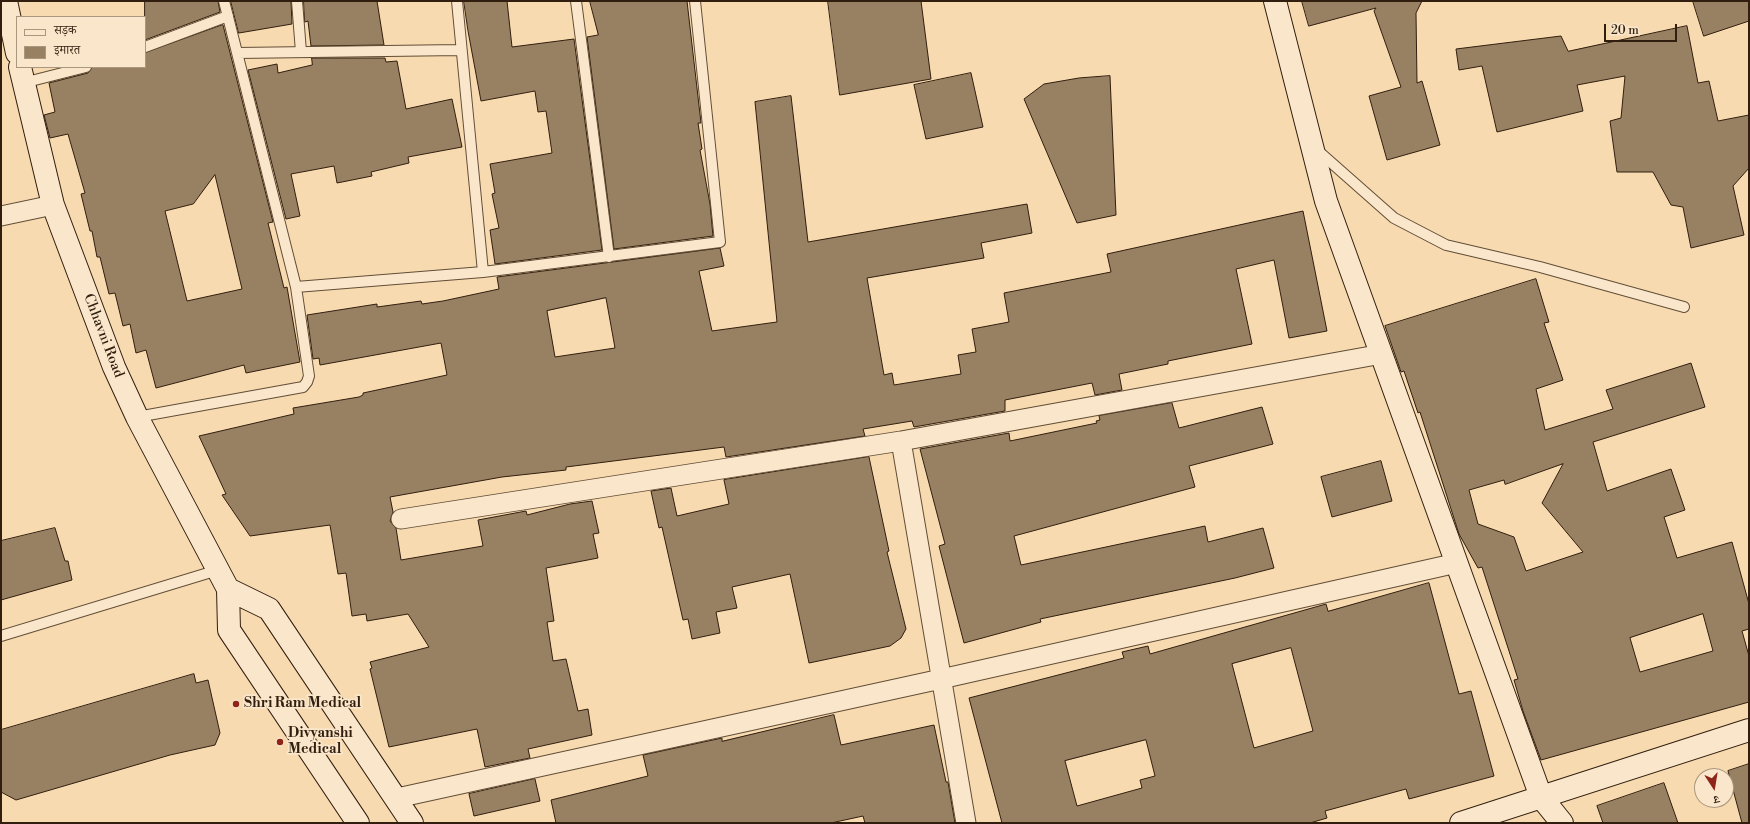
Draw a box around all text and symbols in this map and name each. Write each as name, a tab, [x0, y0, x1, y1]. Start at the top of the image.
legend	[16, 16, 146, 68]
scale bar	[1606, 16, 1679, 42]
text: सड़क	[54, 23, 77, 38]
text: 20 m	[1611, 23, 1639, 38]
text: इमारत	[54, 43, 80, 58]
street label: Chhavni Road	[79, 292, 127, 380]
place label: Shri Ram Medical	[244, 696, 361, 712]
marker: Shri Ram Medical	[231, 699, 241, 709]
place label: Divyanshi Medical	[288, 726, 353, 758]
marker: Divyanshi Medical	[275, 737, 285, 747]
north arrow	[1694, 768, 1734, 808]
text: उ	[1712, 791, 1720, 806]

